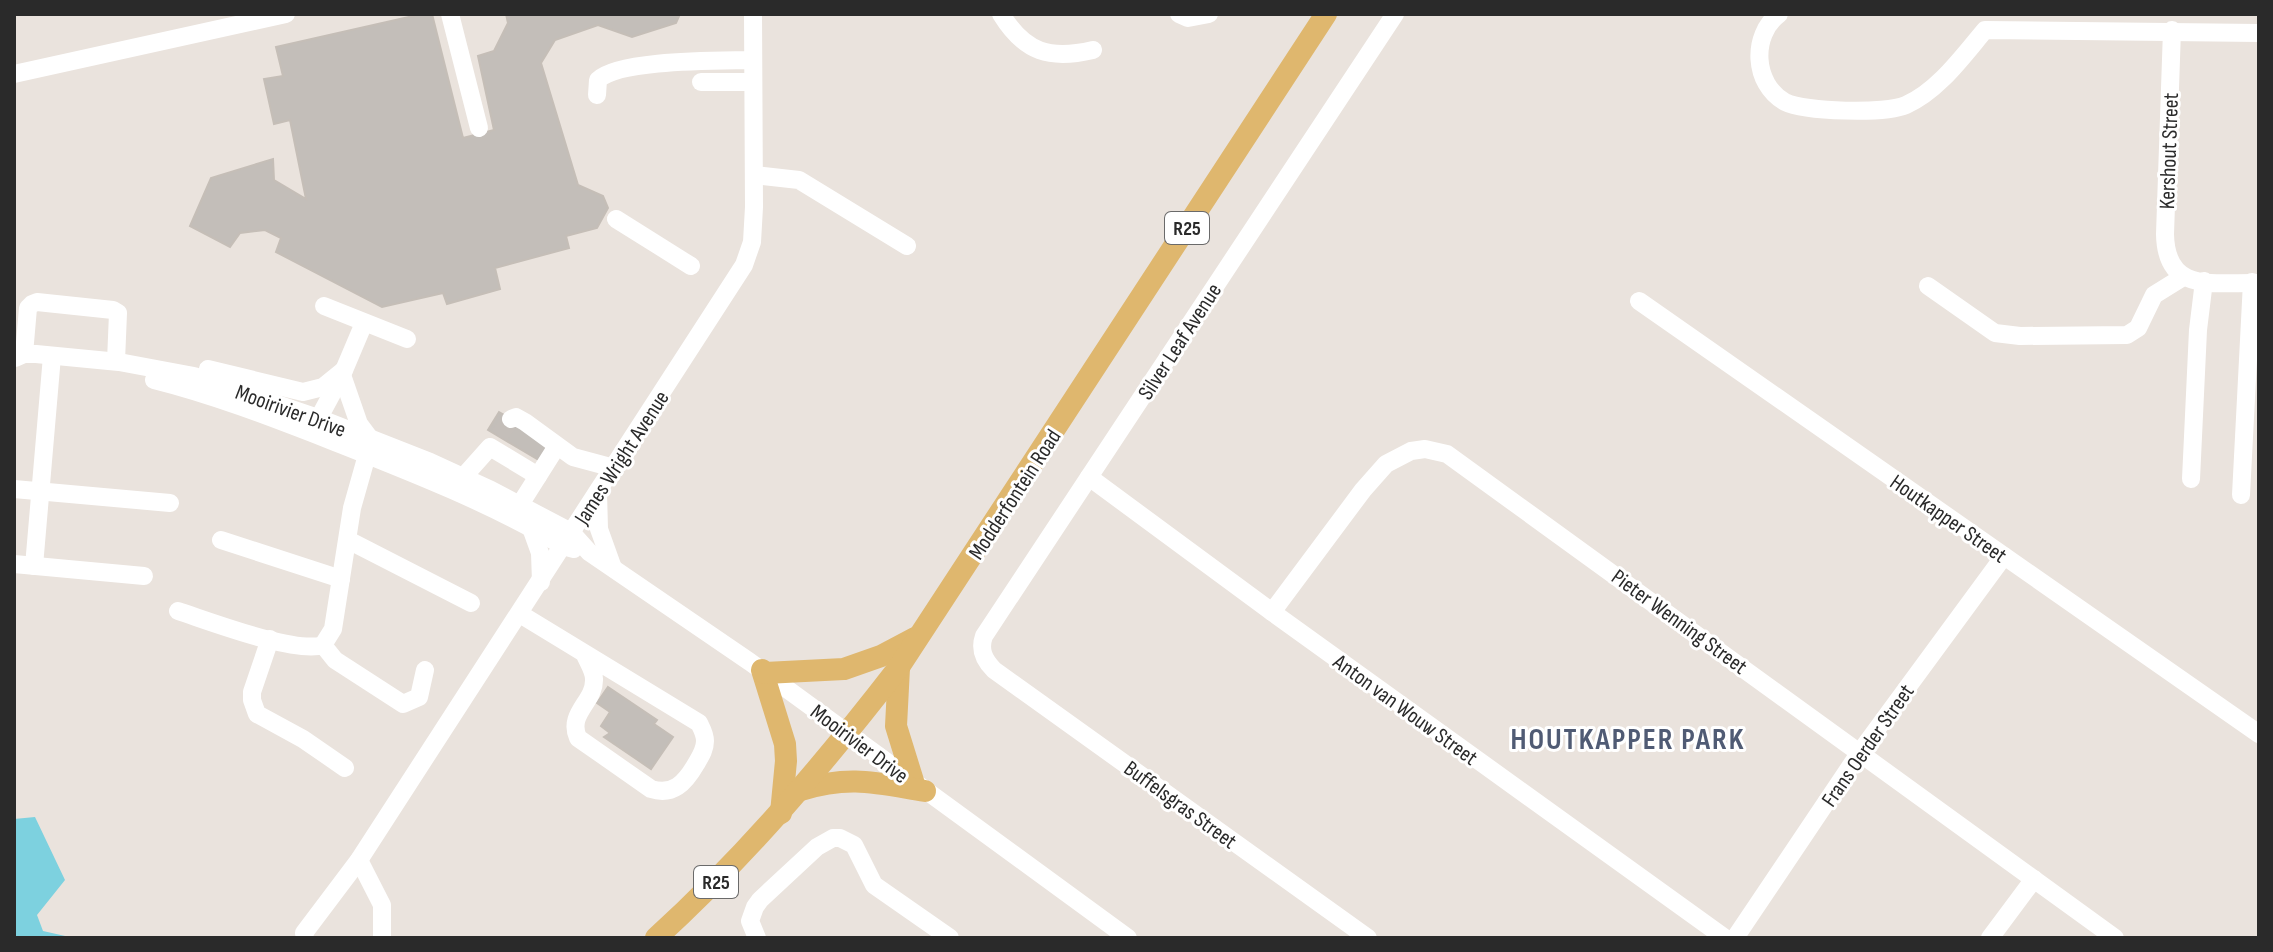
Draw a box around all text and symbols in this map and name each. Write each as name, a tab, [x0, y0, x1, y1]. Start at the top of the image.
street label: Kershout Street	[2154, 92, 2185, 210]
road number: R25	[1165, 212, 1209, 244]
street label: Silver Leaf Avenue	[1133, 279, 1228, 405]
street label: Mooirivier Drive	[232, 379, 349, 444]
street label: James Wright Avenue	[568, 386, 676, 531]
street label: Modderfontein Road	[963, 425, 1067, 565]
street label: Houtkapper Street	[1885, 469, 2012, 570]
street label: Pieter Wenning Street	[1606, 564, 1752, 681]
street label: Anton van Wouw Street	[1327, 648, 1483, 772]
street label: Frans Oerder Street	[1816, 679, 1921, 812]
street label: Mooirivier Drive	[805, 699, 913, 790]
district label: HOUTKAPPER PARK	[1510, 722, 1746, 758]
street label: Buffelsgras Street	[1118, 755, 1242, 855]
road number: R25	[694, 866, 738, 898]

